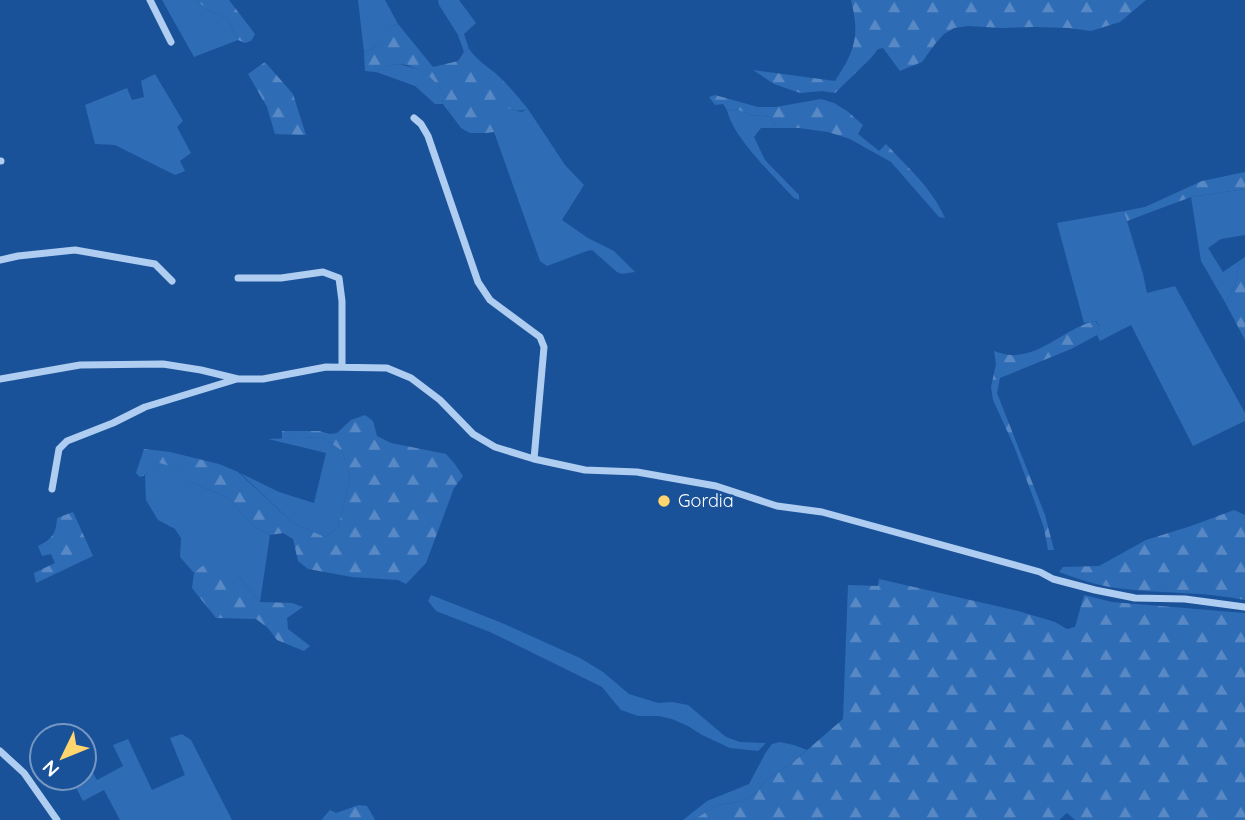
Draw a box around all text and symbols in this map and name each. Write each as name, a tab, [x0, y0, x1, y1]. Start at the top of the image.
place label: Gordia	[678, 489, 734, 512]
marker: Gordia	[656, 493, 672, 509]
north arrow	[28, 722, 98, 792]
text: N	[37, 755, 64, 782]

